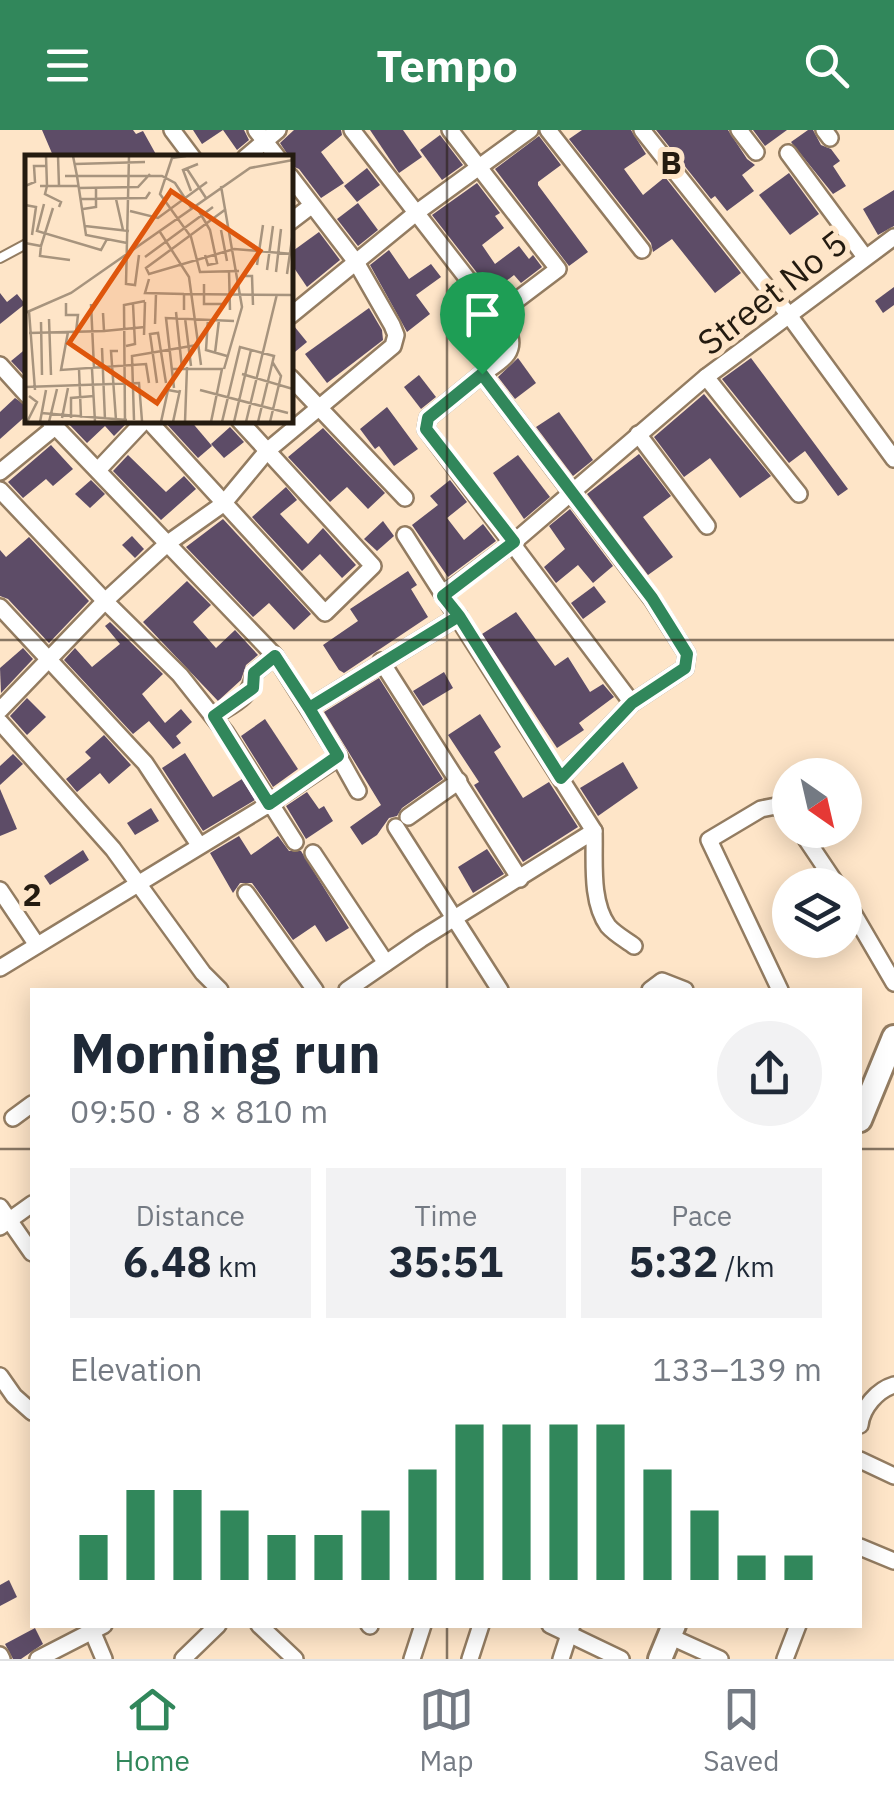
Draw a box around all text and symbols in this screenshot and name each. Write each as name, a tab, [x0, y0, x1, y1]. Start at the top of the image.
text: Tempo	[376, 36, 518, 94]
icon: menu	[40, 38, 95, 93]
icon: search	[799, 38, 854, 93]
text: B	[660, 141, 682, 183]
inset map	[25, 155, 292, 422]
street label: Street No 5	[688, 219, 856, 365]
pin	[440, 272, 525, 375]
icon: arrive	[455, 287, 510, 342]
north arrow	[772, 758, 862, 848]
map controls	[772, 758, 862, 958]
button: layers	[772, 868, 862, 958]
text: 2	[22, 873, 42, 915]
text: Morning run	[70, 1017, 381, 1088]
button: share	[717, 1021, 822, 1126]
text: 09:50 · 8 × 810 m	[70, 1090, 328, 1132]
text: Distance	[136, 1197, 245, 1234]
text: Time	[415, 1197, 477, 1234]
text: Pace	[671, 1197, 732, 1234]
text: 6.48	[123, 1234, 212, 1289]
text: 35:51	[389, 1234, 503, 1289]
text: 5:32	[629, 1234, 718, 1289]
text: km	[212, 1248, 258, 1285]
text: /km	[718, 1248, 775, 1285]
text: Elevation	[70, 1348, 203, 1390]
text: 133–139 m	[652, 1348, 822, 1390]
tab: Home	[115, 1682, 190, 1779]
tab: Map	[419, 1682, 474, 1779]
tab: Saved	[703, 1682, 779, 1779]

